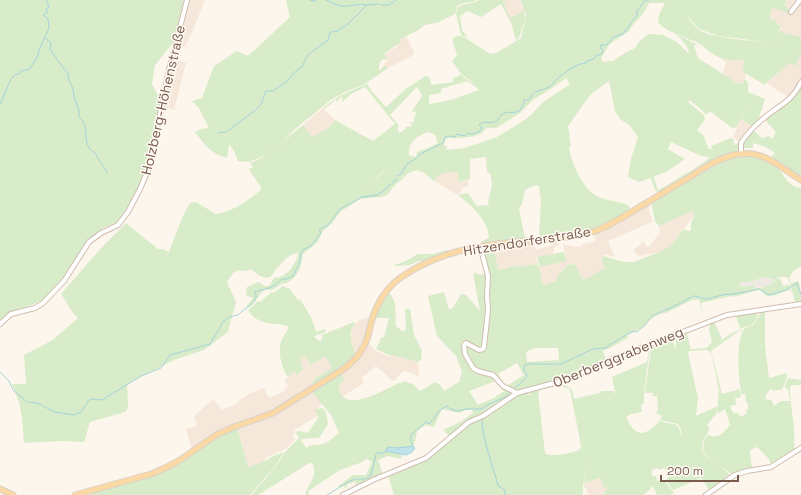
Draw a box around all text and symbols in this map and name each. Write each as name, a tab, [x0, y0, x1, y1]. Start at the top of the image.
street label: Holzberg-Höhenstraße	[137, 23, 189, 177]
street label: Hitzendorferstraße	[462, 222, 592, 260]
street label: Oberberggrabenweg	[550, 323, 686, 391]
scale bar	[661, 457, 738, 483]
text: 200 m	[667, 463, 703, 479]

